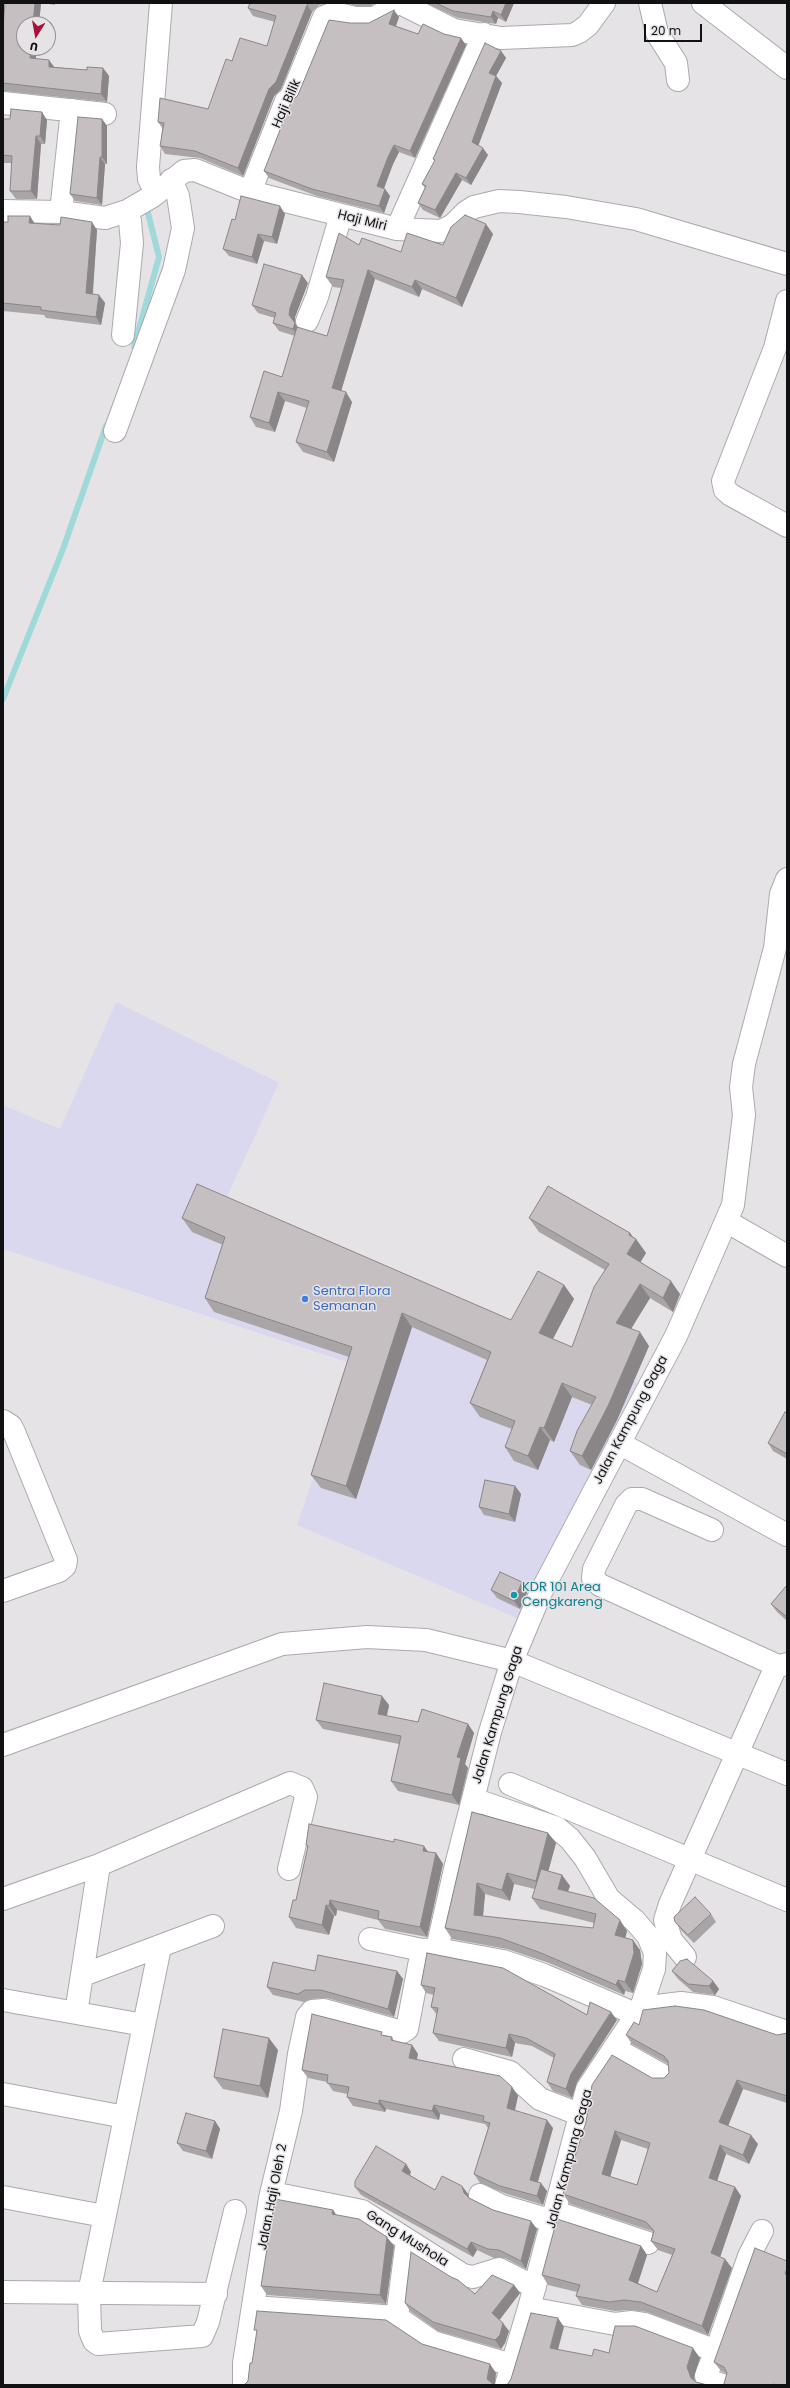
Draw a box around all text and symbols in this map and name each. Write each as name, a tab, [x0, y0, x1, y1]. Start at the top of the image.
north arrow	[16, 16, 56, 56]
scale bar	[646, 16, 704, 42]
text: 20 m	[651, 22, 681, 39]
text: U	[29, 38, 39, 55]
street label: Haji Bilik	[269, 77, 305, 131]
street label: Haji Miri	[336, 207, 388, 235]
place label: Sentra Flora Semanan	[313, 1284, 391, 1315]
marker: Sentra Flora Semanan	[300, 1294, 310, 1304]
street label: Jalan Kampung Gaga	[590, 1353, 672, 1487]
place label: KDR 101 Area Cengkareng	[522, 1580, 603, 1611]
marker: KDR 101 Area Cengkareng	[509, 1590, 519, 1600]
street label: Jalan Kampung Gaga	[470, 1644, 526, 1786]
street label: Jalan Kampung Gaga	[544, 2088, 596, 2230]
street label: Jalan Haji Oleh 2	[255, 2143, 291, 2251]
street label: Gang Mushola	[363, 2207, 451, 2271]

